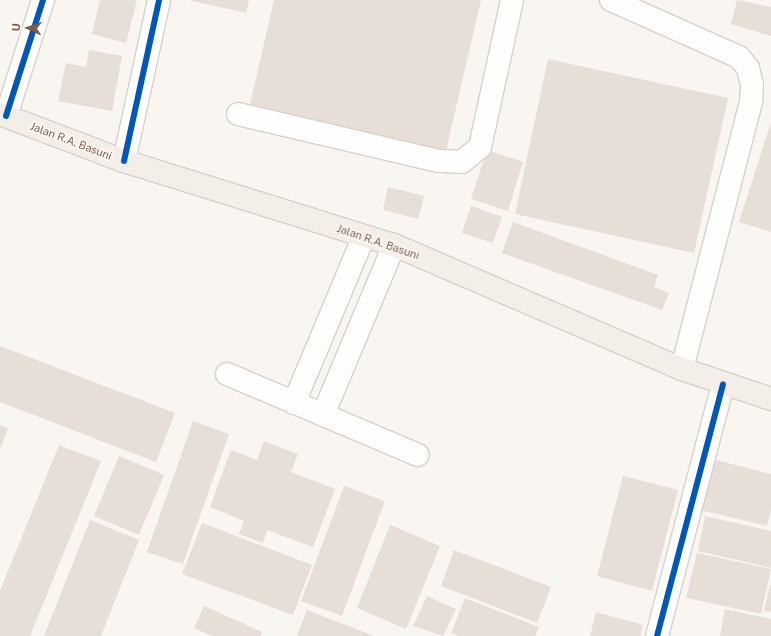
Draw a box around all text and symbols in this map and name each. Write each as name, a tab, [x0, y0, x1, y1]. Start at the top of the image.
north arrow	[8, 8, 48, 48]
text: U	[10, 23, 22, 32]
street label: Jalan R.A. Basuni	[28, 119, 114, 163]
street label: Jalan R.A. Basuni	[335, 222, 421, 262]

